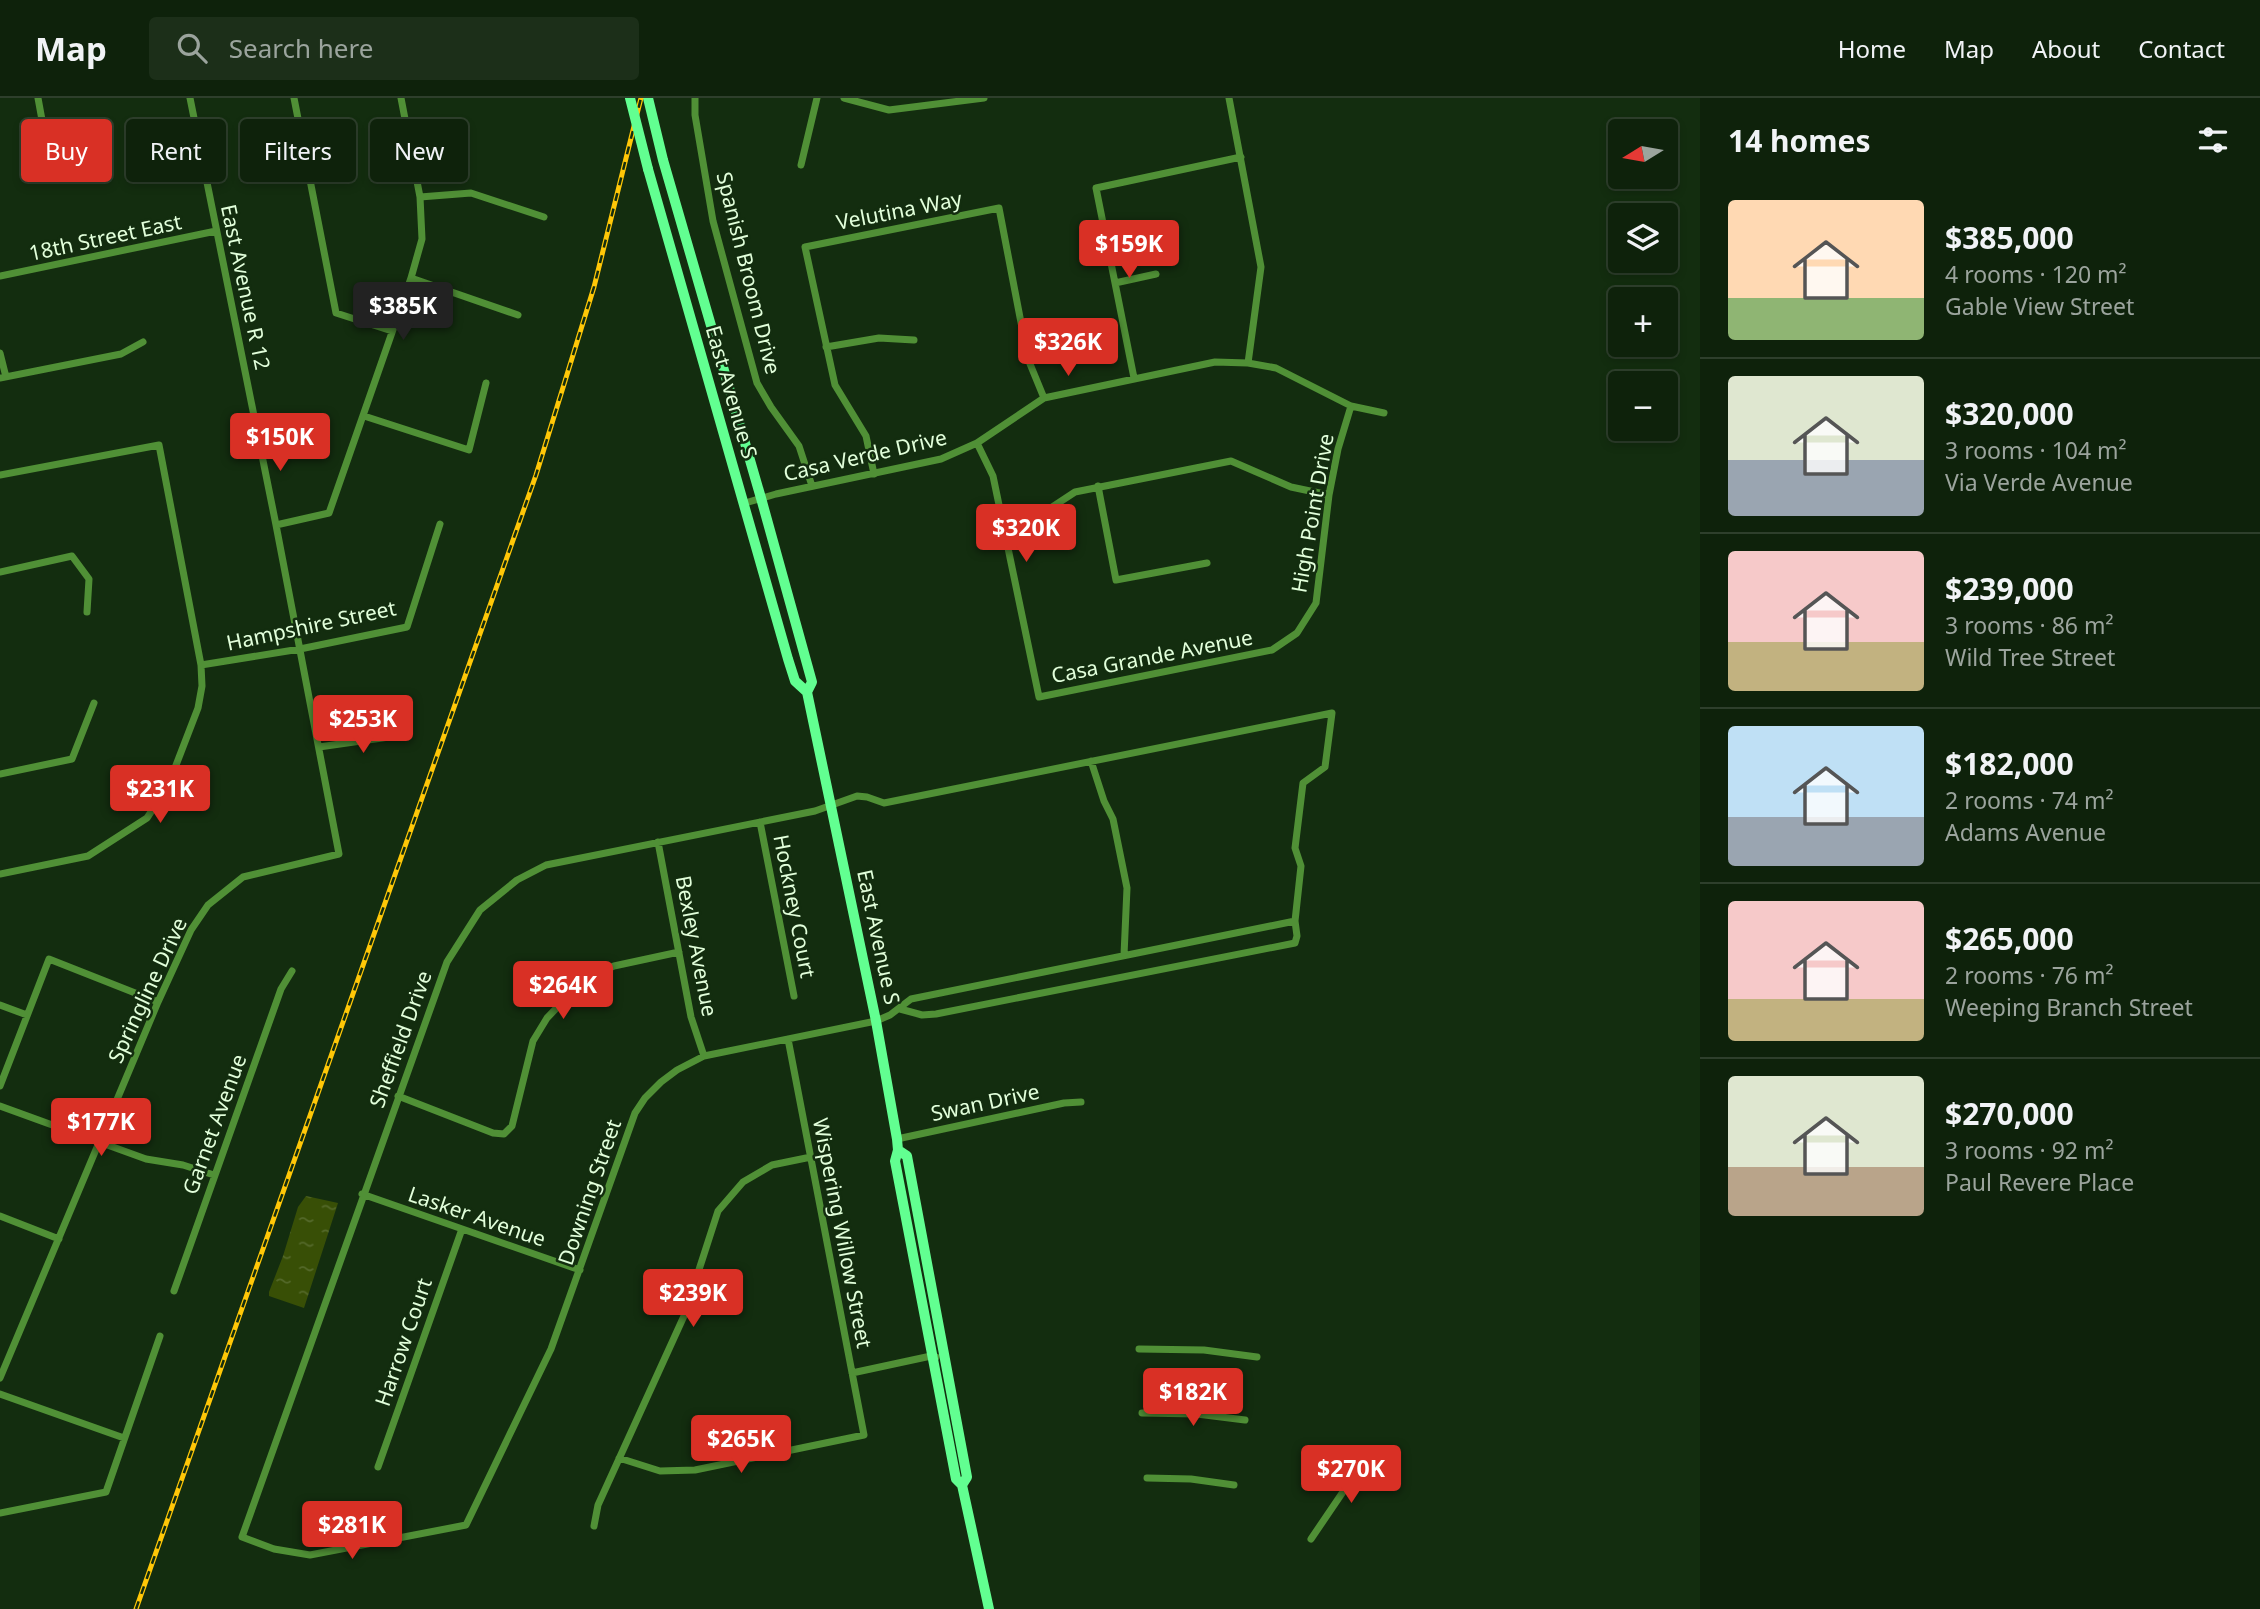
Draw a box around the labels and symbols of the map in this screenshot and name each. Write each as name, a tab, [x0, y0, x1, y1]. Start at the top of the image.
north arrow	[1608, 119, 1678, 189]
street label: Spanish Broom Drive	[710, 169, 788, 377]
street label: Velutina Way	[834, 184, 964, 236]
street label: East Avenue R 12	[215, 202, 277, 372]
street label: 18th Street East	[26, 207, 184, 267]
pin: $159K	[1080, 220, 1178, 280]
pin: $385K	[354, 282, 452, 342]
pin: $326K	[1019, 318, 1117, 378]
street label: East Avenue S	[700, 322, 764, 462]
pin: $150K	[231, 414, 329, 473]
street label: Casa Verde Drive	[781, 423, 949, 487]
street label: High Point Drive	[1284, 431, 1340, 595]
pin: $320K	[977, 504, 1075, 564]
street label: Hampshire Street	[224, 593, 399, 657]
street label: Casa Grande Avenue	[1049, 623, 1255, 689]
pin: $253K	[314, 696, 412, 755]
pin: $231K	[111, 766, 209, 825]
street label: Hockney Court	[767, 832, 823, 980]
street label: East Avenue S	[851, 867, 907, 1007]
street label: Bexley Avenue	[670, 873, 724, 1019]
street label: Springline Drive	[101, 913, 193, 1067]
pin: $264K	[514, 962, 612, 1021]
street label: Sheffield Drive	[362, 967, 438, 1111]
street label: Garnet Avenue	[176, 1050, 252, 1198]
street label: Swan Drive	[928, 1077, 1042, 1127]
pin: $177K	[52, 1098, 150, 1158]
street label: Downing Street	[551, 1115, 627, 1269]
street label: Wispering Willow Street	[807, 1116, 879, 1351]
street label: Lasker Avenue	[404, 1179, 550, 1253]
pin: $239K	[644, 1270, 742, 1329]
street label: Harrow Court	[368, 1274, 438, 1410]
pin: $182K	[1144, 1368, 1242, 1428]
pin: $265K	[692, 1416, 790, 1475]
pin: $270K	[1302, 1446, 1400, 1505]
pin: $281K	[303, 1502, 401, 1561]

